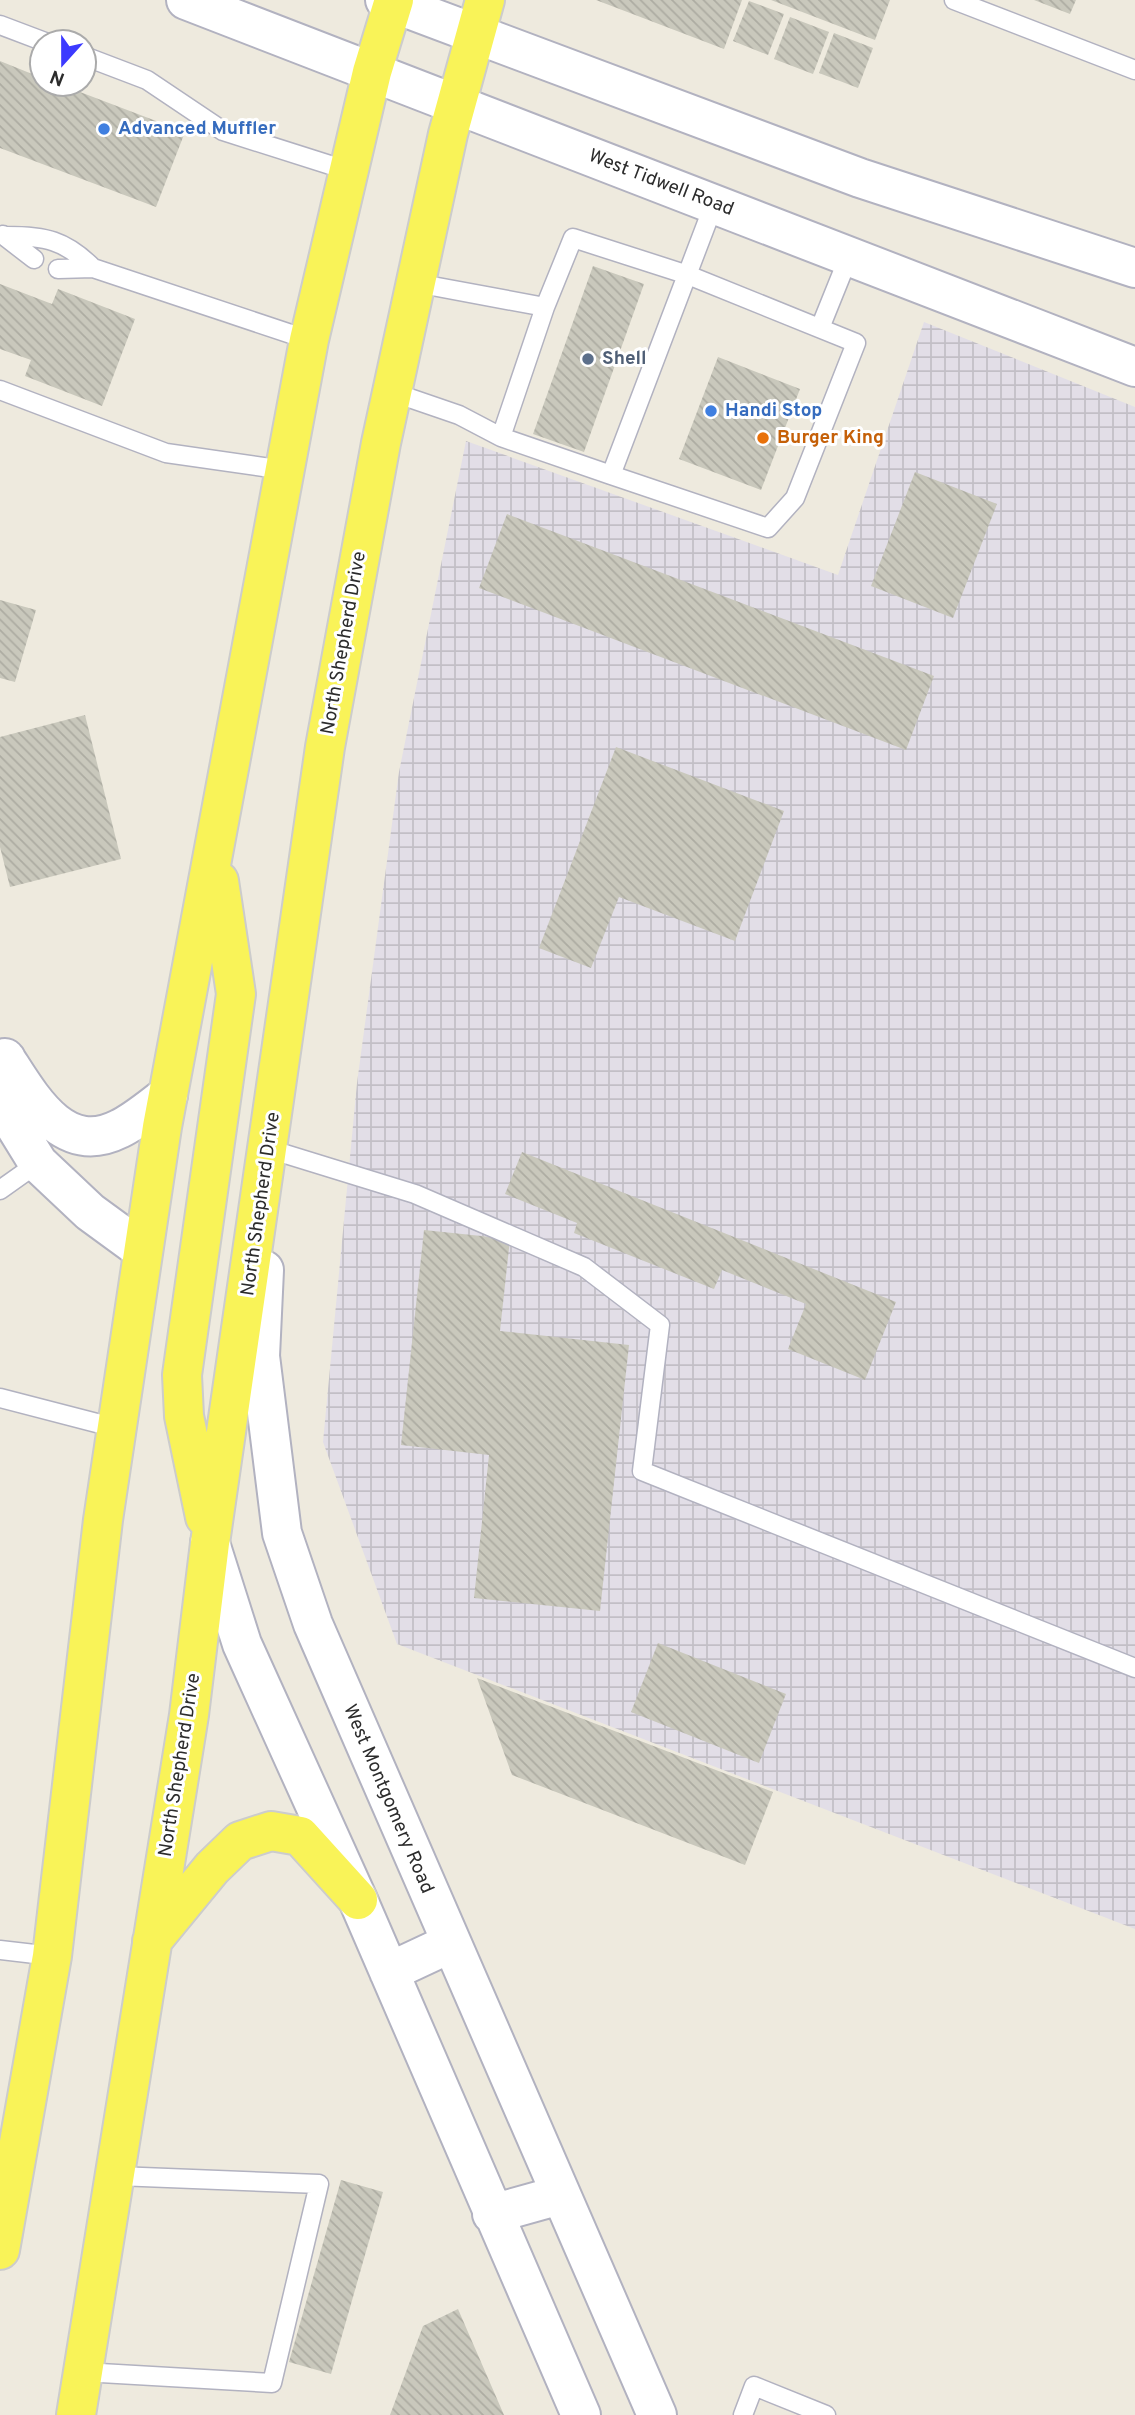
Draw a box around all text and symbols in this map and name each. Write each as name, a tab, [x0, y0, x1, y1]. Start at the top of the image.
north arrow	[28, 28, 98, 98]
text: N	[47, 63, 68, 91]
place label: Advanced Muffler	[118, 117, 276, 141]
marker: Advanced Muffler	[96, 121, 112, 137]
street label: West Tidwell Road	[585, 144, 737, 222]
place label: Shell	[602, 347, 647, 371]
marker: Shell	[580, 351, 596, 367]
place label: Handi Stop	[725, 399, 822, 423]
marker: Handi Stop	[703, 403, 719, 419]
place label: Burger King	[777, 426, 884, 450]
marker: Burger King	[755, 430, 771, 446]
street label: North Shepherd Drive	[316, 550, 372, 736]
street label: North Shepherd Drive	[236, 1110, 286, 1298]
street label: North Shepherd Drive	[154, 1671, 206, 1859]
street label: West Montgomery Road	[337, 1701, 439, 1897]

